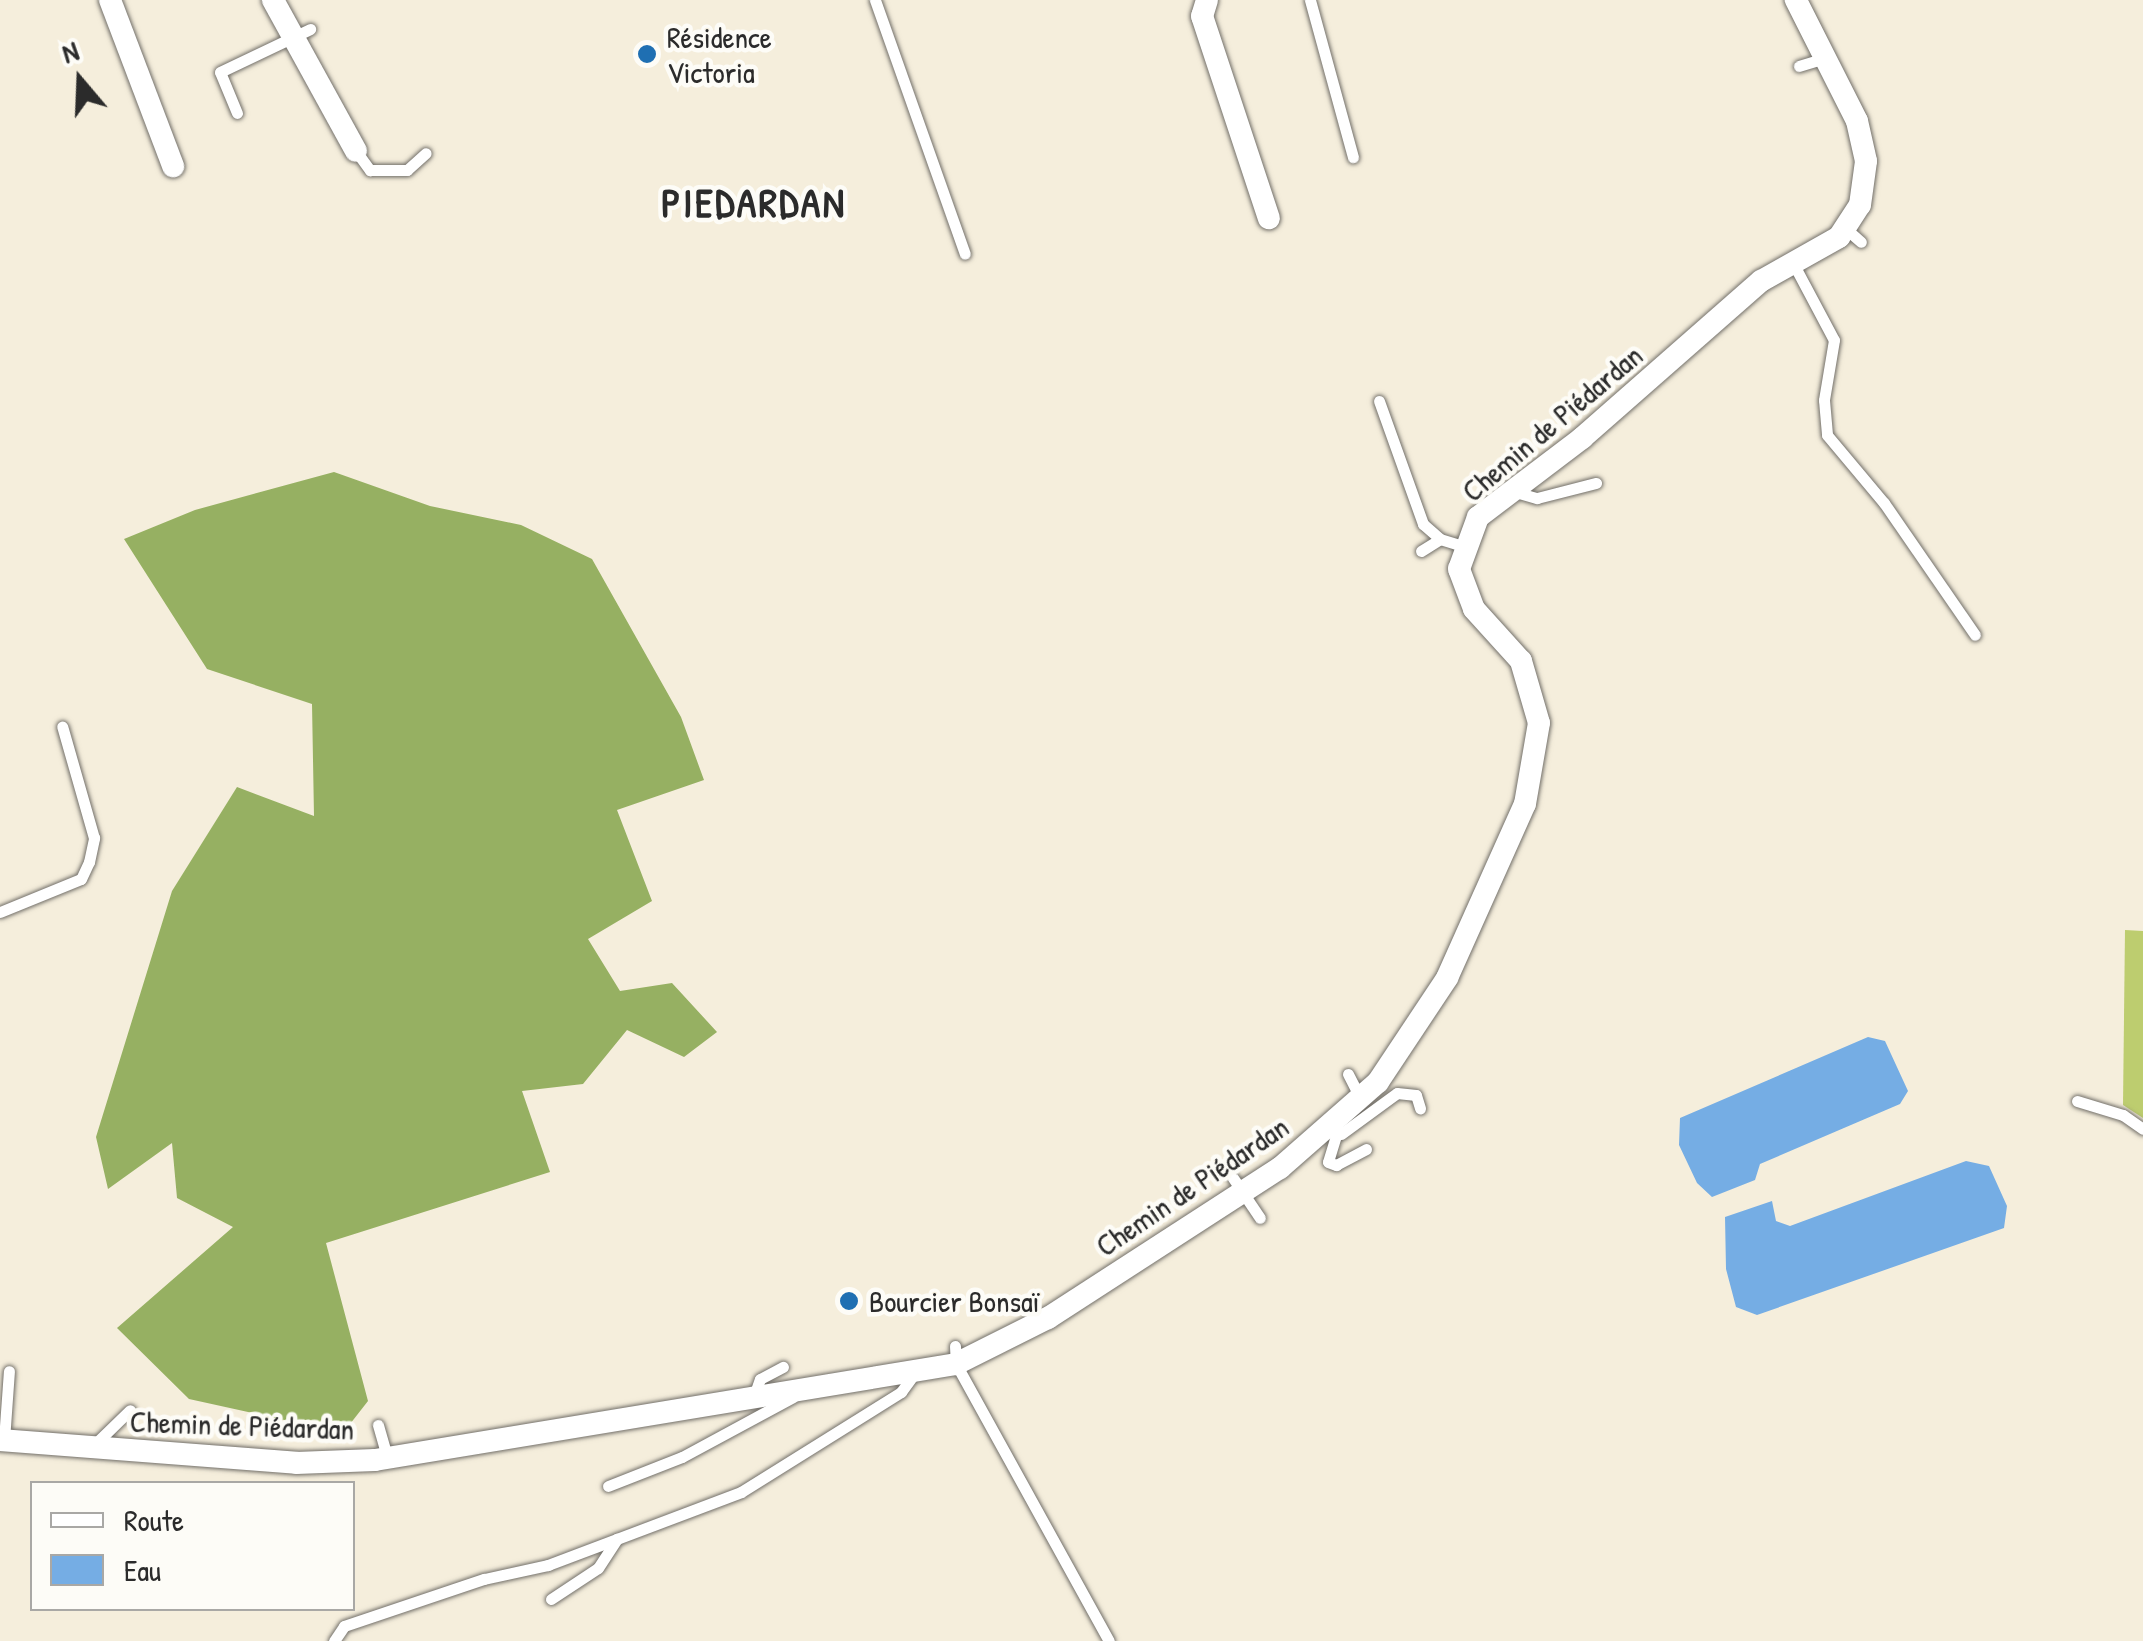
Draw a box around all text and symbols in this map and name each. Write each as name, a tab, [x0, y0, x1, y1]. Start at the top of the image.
place label: Résidence Victoria	[667, 19, 772, 90]
north arrow	[30, 30, 130, 130]
text: N	[57, 31, 83, 72]
marker: Résidence Victoria	[636, 43, 658, 65]
district label: PIEDARDAN	[661, 178, 847, 226]
street label: Chemin de Piédardan	[1455, 337, 1649, 509]
street label: Chemin de Piédardan	[1089, 1108, 1295, 1264]
place label: Bourcier Bonsaï	[869, 1283, 1039, 1319]
marker: Bourcier Bonsaï	[838, 1290, 860, 1312]
street label: Chemin de Piédardan	[129, 1403, 355, 1447]
legend	[30, 1481, 355, 1611]
text: Route	[124, 1500, 184, 1540]
text: Eau	[124, 1550, 161, 1590]

